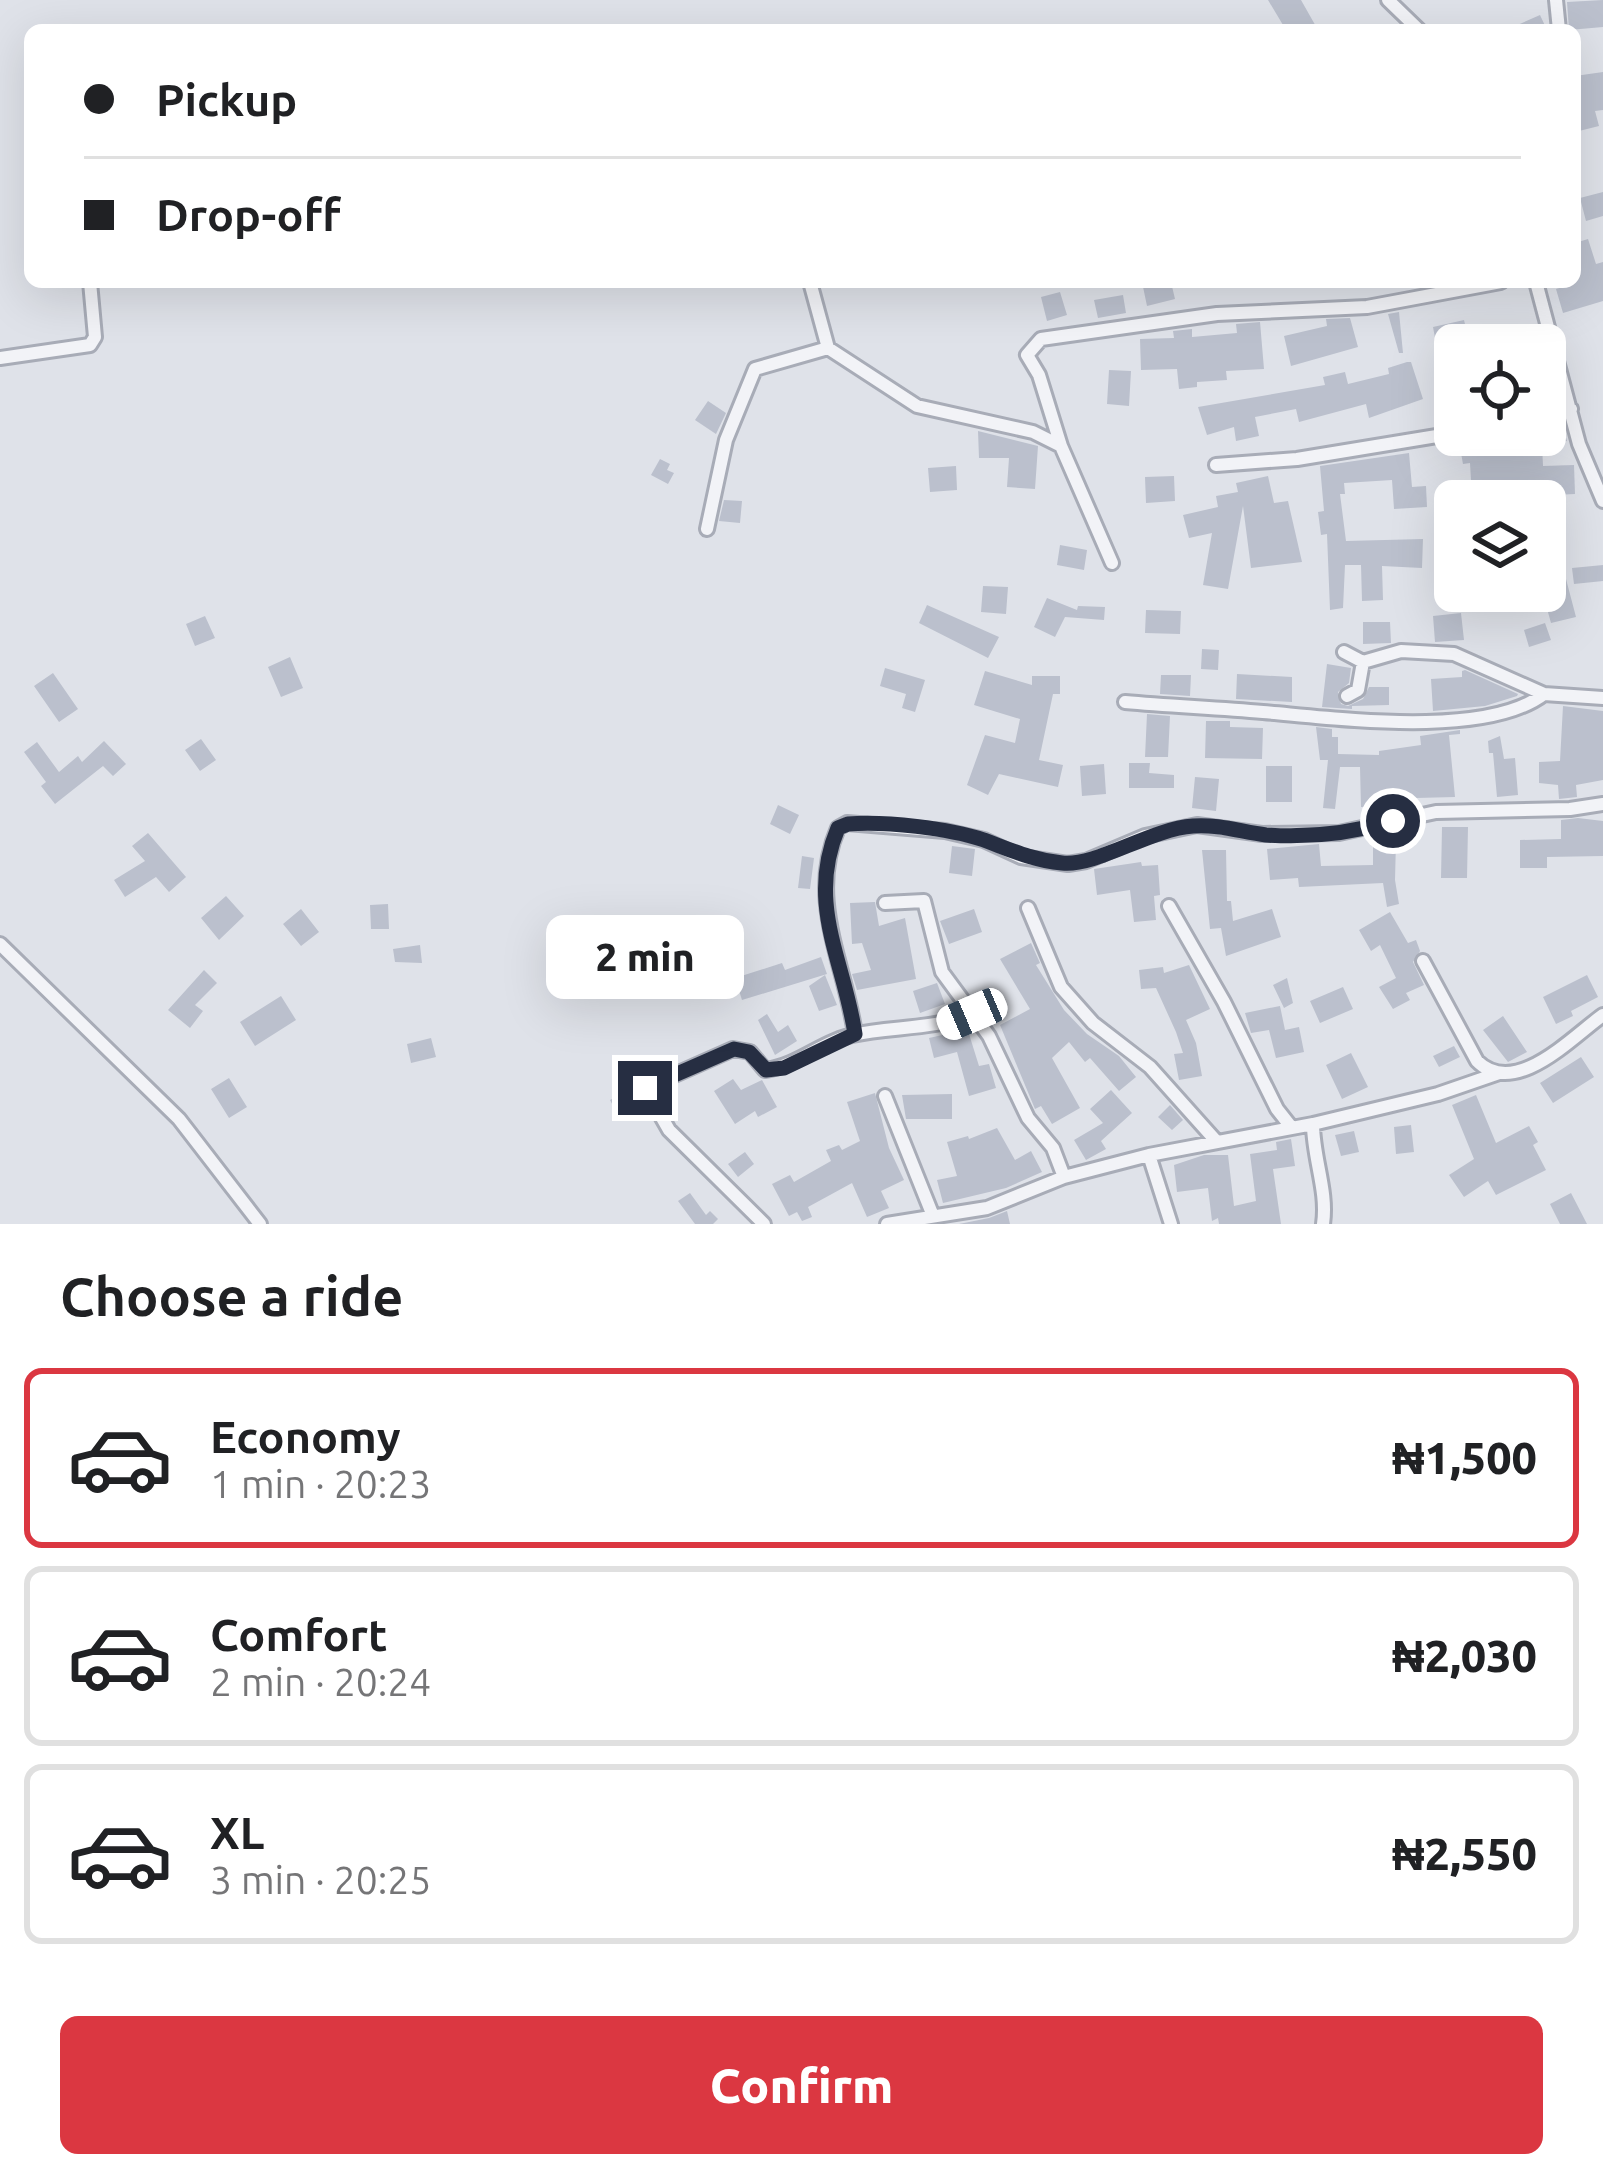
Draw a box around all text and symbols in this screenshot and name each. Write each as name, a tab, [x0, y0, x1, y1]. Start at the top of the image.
text: Pickup	[156, 74, 297, 125]
text: Drop-off	[156, 189, 341, 240]
map controls	[1434, 324, 1566, 612]
button: locate	[1434, 324, 1566, 456]
button: layers	[1434, 480, 1566, 612]
route start	[1366, 794, 1420, 848]
callout: 2 min	[546, 914, 744, 998]
text: 2 min	[595, 935, 695, 978]
car	[932, 983, 1012, 1045]
route end	[618, 1061, 672, 1115]
text: Choose a ride	[60, 1266, 403, 1326]
icon: car	[66, 1404, 174, 1512]
text: Economy	[210, 1411, 401, 1462]
text: ₦1,500	[1392, 1432, 1537, 1483]
text: 1 min · 20:23	[210, 1462, 431, 1505]
icon: car	[66, 1602, 174, 1710]
text: Comfort	[210, 1609, 387, 1660]
text: ₦2,030	[1392, 1630, 1537, 1681]
text: 2 min · 20:24	[210, 1660, 431, 1703]
icon: car	[66, 1800, 174, 1908]
text: XL	[210, 1807, 264, 1858]
text: ₦2,550	[1392, 1828, 1537, 1879]
text: 3 min · 20:25	[210, 1858, 431, 1901]
button: Confirm	[60, 2016, 1543, 2154]

